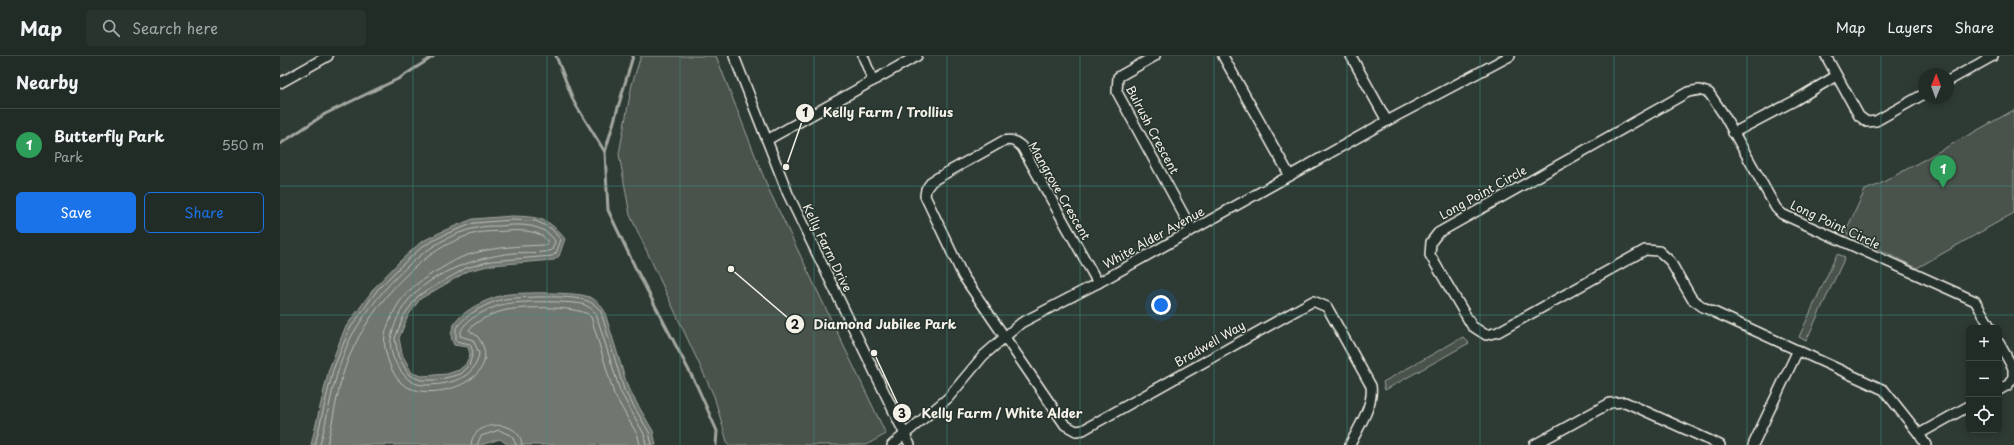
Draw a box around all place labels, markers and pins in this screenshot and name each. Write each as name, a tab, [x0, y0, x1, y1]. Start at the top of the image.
callout: Kelly Farm / Trollius	[795, 100, 962, 125]
pin: 1	[1930, 155, 1956, 188]
callout: Diamond Jubilee Park	[785, 312, 965, 337]
callout: Kelly Farm / White Alder	[892, 401, 1091, 426]

